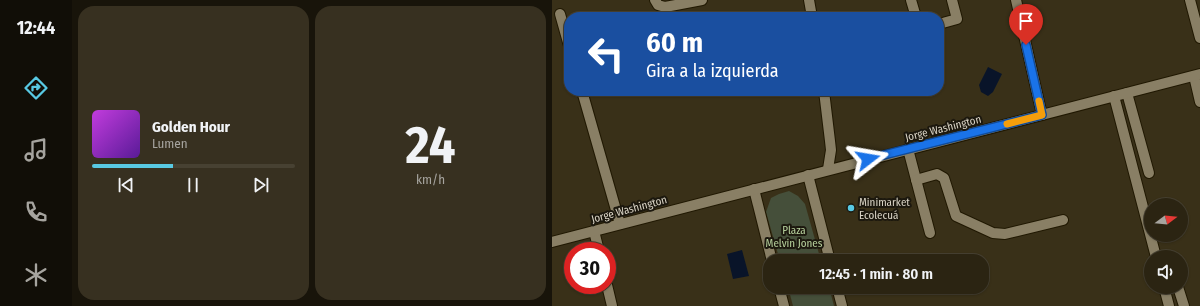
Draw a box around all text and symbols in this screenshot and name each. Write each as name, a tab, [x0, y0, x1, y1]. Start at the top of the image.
pin	[1009, 4, 1043, 45]
icon: arrive	[1015, 10, 1037, 32]
text: 12:44	[17, 17, 55, 39]
text: 60 m	[646, 26, 703, 59]
icon: left	[580, 28, 632, 80]
text: Gira a la izquierda	[646, 60, 779, 82]
icon: directions	[22, 74, 50, 102]
street label: Jorge Washington	[904, 113, 983, 144]
text: 24	[406, 114, 455, 177]
text: Golden Hour	[152, 118, 230, 136]
icon: music	[22, 136, 50, 164]
text: Lumen	[152, 136, 188, 151]
position arrow	[847, 138, 889, 180]
text: km/h	[416, 172, 445, 187]
icon: previous	[115, 174, 137, 196]
icon: pause	[182, 174, 204, 196]
icon: next	[250, 174, 272, 196]
street label: Jorge Washington	[590, 193, 668, 226]
place label: Minimarket Ecolecuá	[859, 196, 910, 222]
icon: phone	[22, 198, 50, 226]
north arrow	[1144, 198, 1188, 242]
map controls	[1144, 198, 1188, 294]
marker: Minimarket Ecolecuá	[846, 203, 856, 213]
park label: Plaza Melvin Jones	[766, 224, 823, 250]
speed limit sign: 30	[564, 242, 616, 294]
button: sound	[1144, 250, 1188, 294]
icon: climate	[22, 261, 50, 289]
text: 12:45 · 1 min · 80 m	[819, 265, 933, 283]

